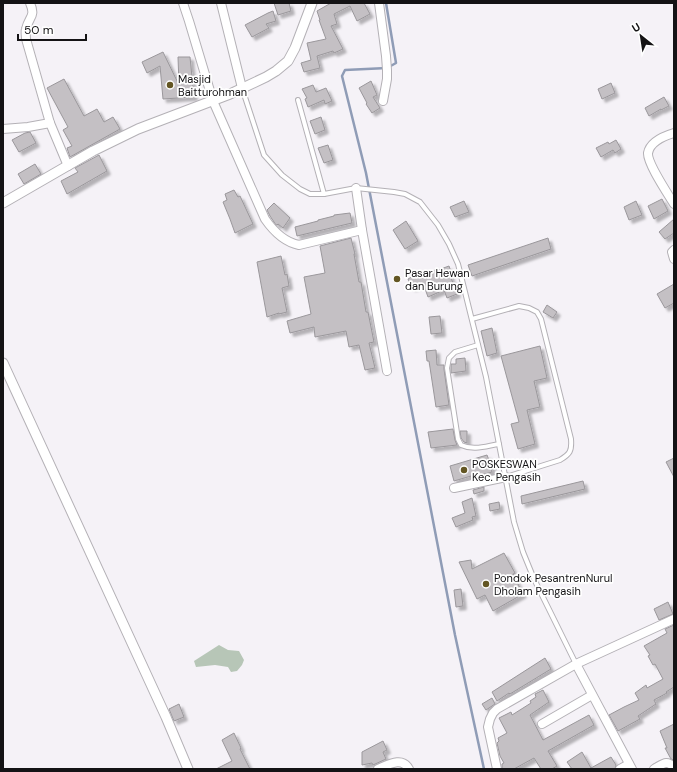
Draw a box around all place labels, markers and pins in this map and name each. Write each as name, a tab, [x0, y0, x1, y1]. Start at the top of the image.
place label: Masjid Baitturohman	[178, 72, 247, 99]
marker: Masjid Baitturohman	[165, 80, 175, 90]
place label: Pasar Hewan dan Burung	[405, 266, 470, 293]
marker: Pasar Hewan dan Burung	[392, 274, 402, 284]
place label: POSKESWAN Kec. Pengasih	[472, 457, 541, 484]
marker: POSKESWAN Kec. Pengasih	[459, 465, 469, 475]
place label: Pondok PesantrenNurul Dholam Pengasih	[494, 571, 612, 598]
marker: Pondok PesantrenNurul Dholam Pengasih	[481, 579, 491, 589]

